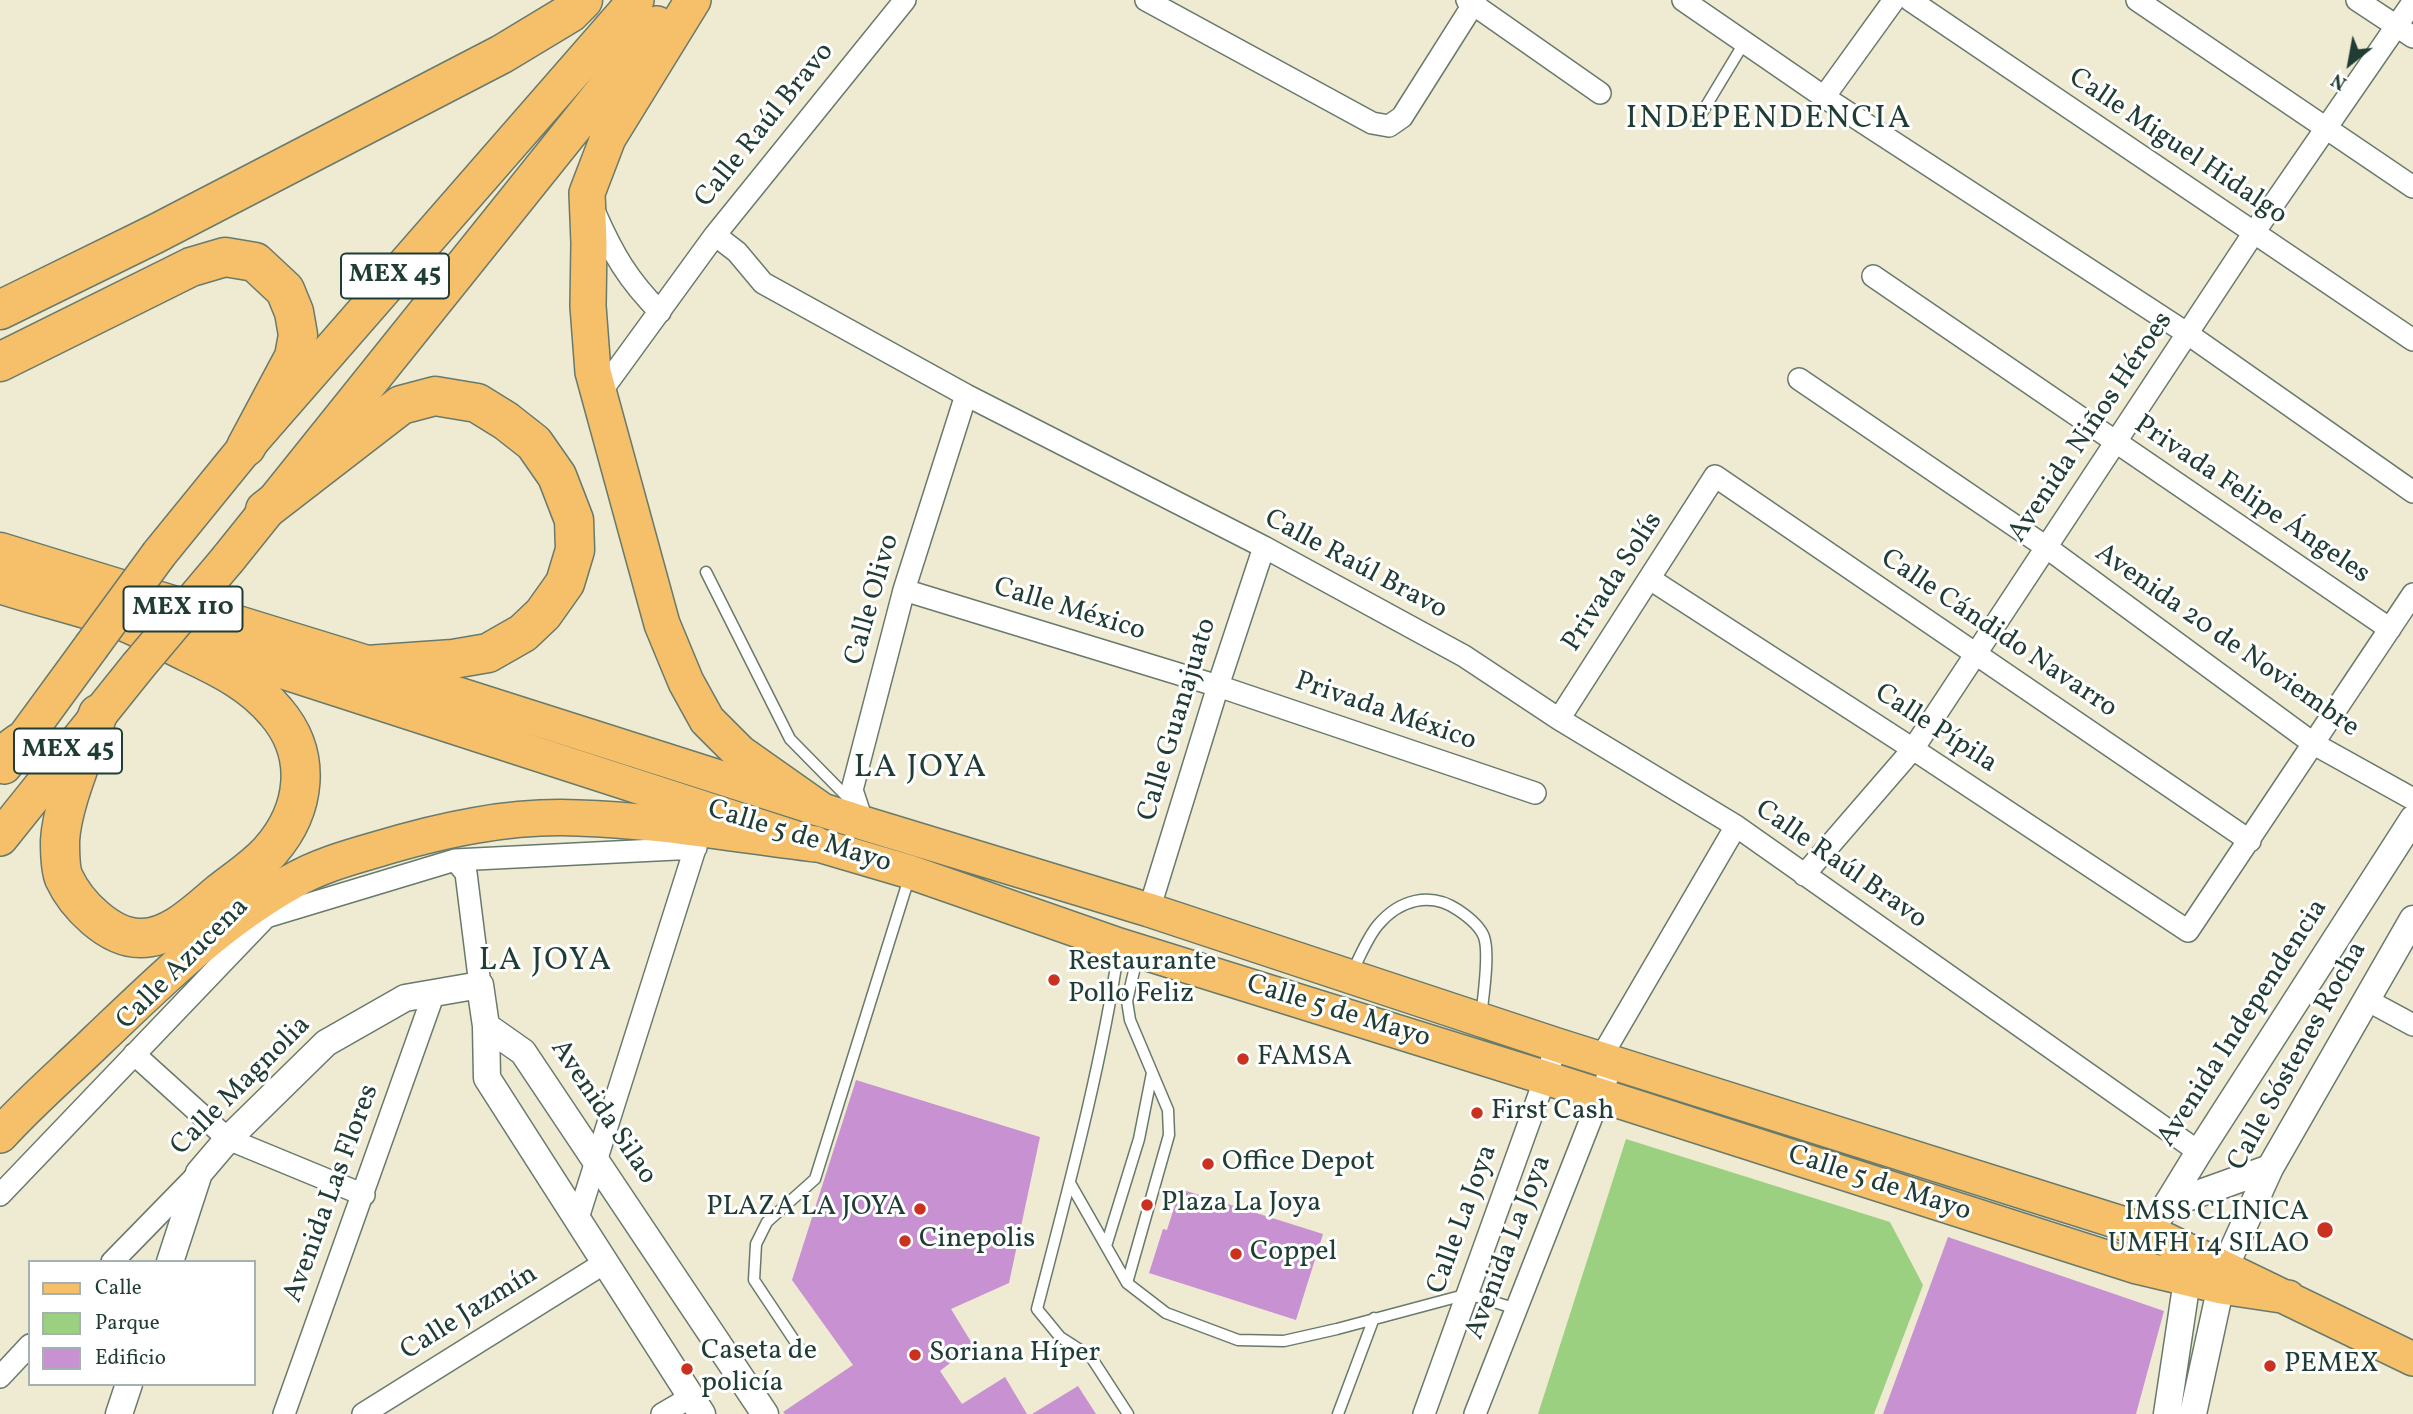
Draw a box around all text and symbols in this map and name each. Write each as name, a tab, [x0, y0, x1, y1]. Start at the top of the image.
north arrow	[2315, 28, 2385, 98]
street label: Calle Raúl Bravo	[689, 37, 843, 215]
street label: Calle Miguel Hidalgo	[2061, 62, 2293, 234]
text: N	[2327, 66, 2352, 96]
district label: INDEPENDENCIA	[1627, 102, 1911, 140]
road number: MEX 45	[341, 254, 449, 298]
street label: Avenida Niños Héroes	[2002, 306, 2182, 550]
street label: Privada Felipe Ángeles	[2127, 410, 2375, 592]
street label: Calle Raúl Bravo	[1258, 504, 1452, 628]
street label: Privada Solís	[1557, 507, 1671, 659]
street label: Calle Olivo	[839, 531, 909, 669]
street label: Avenida 20 de Noviembre	[2087, 538, 2365, 746]
street label: Calle Cándido Navarro	[1873, 543, 2123, 727]
street label: Calle México	[989, 572, 1149, 650]
road number: MEX 110	[124, 586, 242, 632]
street label: Calle Guanajuato	[1132, 614, 1226, 826]
street label: Privada México	[1290, 666, 1480, 760]
street label: Calle Pípila	[1867, 678, 2003, 782]
road number: MEX 45	[14, 729, 122, 774]
district label: LA JOYA	[855, 751, 987, 789]
street label: Calle 5 de Mayo	[703, 794, 895, 882]
street label: Calle Raúl Bravo	[1747, 794, 1933, 938]
street label: Calle Azucena	[111, 892, 257, 1038]
street label: Avenida Independencia	[2151, 894, 2337, 1154]
street label: Calle Sóstenes Rocha	[2222, 937, 2376, 1177]
district label: LA JOYA	[480, 944, 612, 982]
place label: Restaurante Pollo Feliz	[1068, 947, 1217, 1013]
street label: Calle 5 de Mayo	[1242, 969, 1434, 1057]
marker: Restaurante Pollo Feliz	[1046, 972, 1062, 988]
street label: Calle Magnolia	[165, 1010, 319, 1164]
street label: Avenida Silao	[541, 1034, 663, 1192]
place label: FAMSA	[1257, 1042, 1352, 1076]
marker: FAMSA	[1235, 1051, 1251, 1067]
street label: Avenida Las Flores	[278, 1080, 388, 1308]
place label: First Cash	[1491, 1096, 1614, 1130]
marker: First Cash	[1469, 1105, 1485, 1121]
street label: Calle 5 de Mayo	[1783, 1140, 1975, 1230]
street label: Calle La Joya	[1422, 1141, 1506, 1299]
place label: Office Depot	[1222, 1147, 1375, 1181]
street label: Avenida La Joya	[1459, 1151, 1561, 1345]
marker: Office Depot	[1200, 1156, 1216, 1172]
place label: Plaza La Joya	[1161, 1188, 1321, 1222]
place label: PLAZA LA JOYA	[706, 1192, 906, 1226]
marker: Plaza La Joya	[1139, 1197, 1155, 1213]
place label: IMSS CLINICA UMFH 14 SILAO	[2108, 1197, 2309, 1263]
marker: PLAZA LA JOYA	[912, 1201, 928, 1217]
marker: IMSS CLINICA UMFH 14 SILAO	[2315, 1220, 2335, 1240]
place label: Cinepolis	[919, 1224, 1035, 1258]
marker: Cinepolis	[897, 1233, 913, 1249]
place label: Coppel	[1250, 1237, 1337, 1271]
marker: Coppel	[1228, 1246, 1244, 1262]
street label: Calle Jazmín	[395, 1259, 545, 1369]
legend	[28, 1260, 256, 1386]
text: Calle	[95, 1274, 142, 1303]
text: Parque	[95, 1309, 160, 1338]
place label: Caseta de policía	[701, 1336, 817, 1402]
place label: Soriana Híper	[929, 1338, 1100, 1372]
text: Edificio	[95, 1344, 166, 1373]
marker: Soriana Híper	[907, 1347, 923, 1363]
place label: PEMEX	[2284, 1349, 2379, 1383]
marker: PEMEX	[2262, 1358, 2278, 1374]
marker: Caseta de policía	[679, 1361, 695, 1377]

